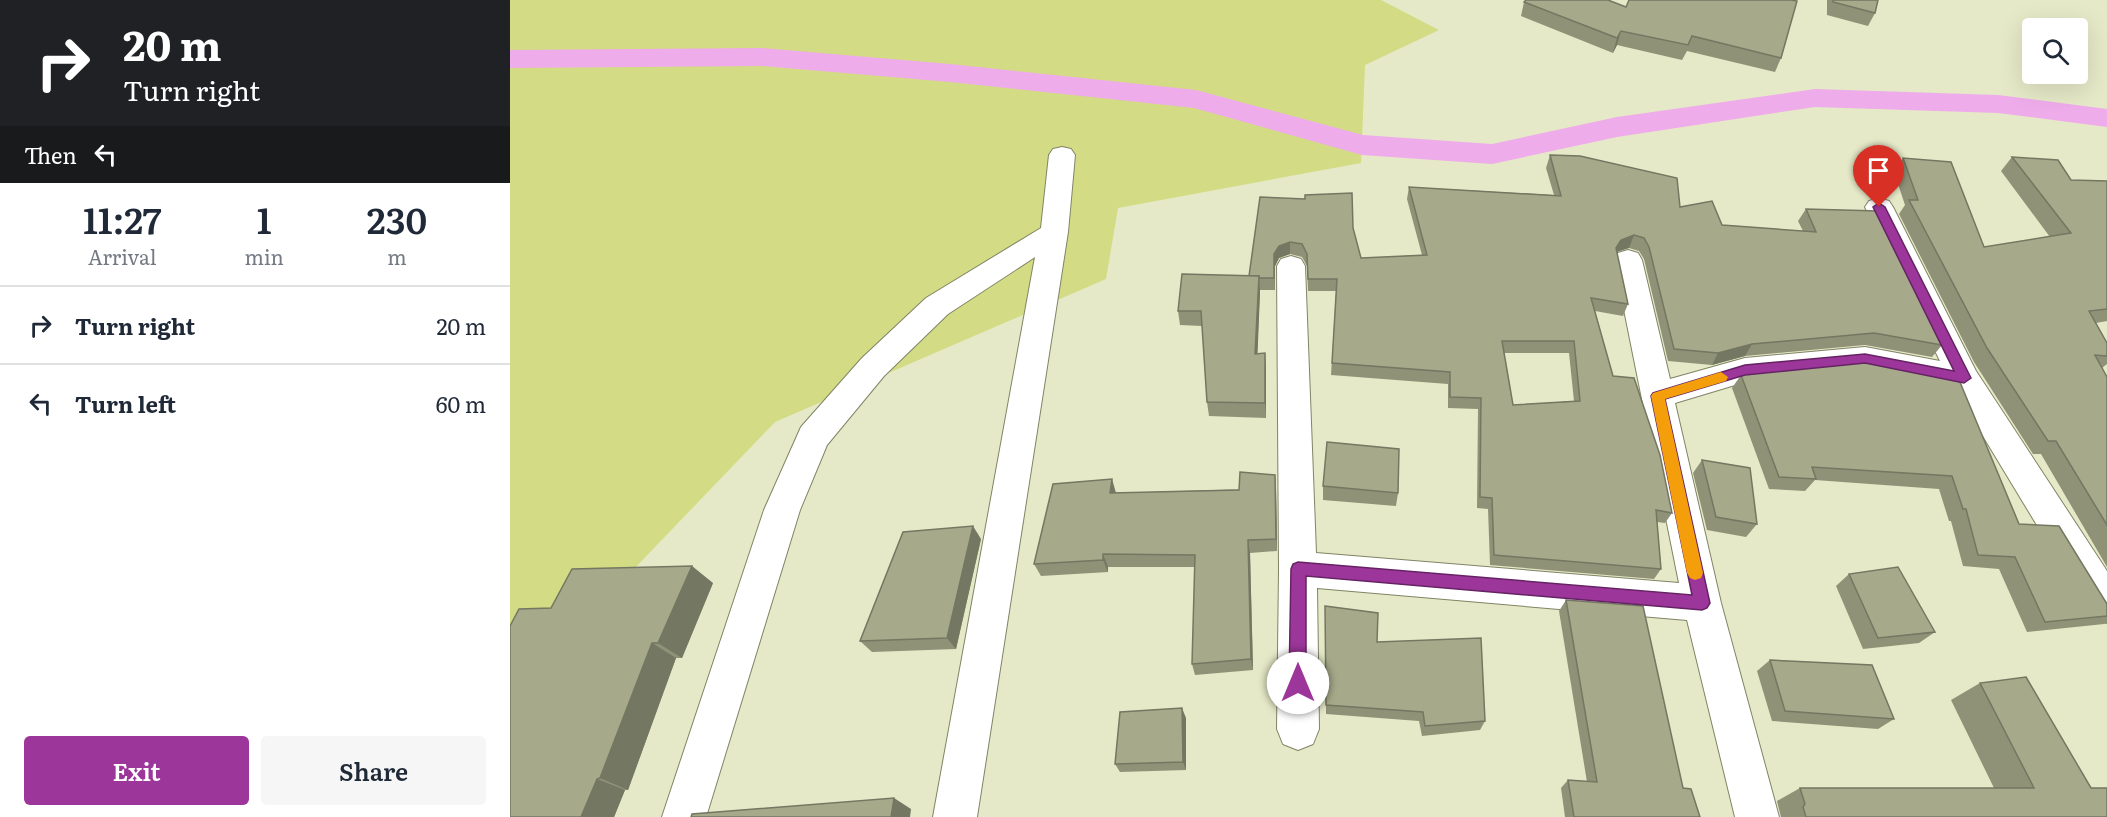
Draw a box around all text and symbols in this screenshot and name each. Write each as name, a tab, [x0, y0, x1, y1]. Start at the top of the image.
text: 20 m	[123, 12, 222, 74]
map controls	[2022, 18, 2088, 84]
button: search	[2022, 18, 2088, 84]
icon: right	[24, 24, 102, 102]
text: Turn right	[123, 69, 260, 109]
text: Then	[24, 138, 77, 171]
icon: left	[89, 138, 122, 171]
pin	[1853, 145, 1904, 207]
icon: arrive	[1862, 154, 1895, 187]
text: 11:27	[83, 192, 162, 245]
text: 1	[257, 192, 272, 245]
text: 230	[367, 192, 427, 245]
text: Arrival	[88, 241, 156, 271]
text: min	[245, 241, 284, 271]
text: m	[387, 241, 407, 271]
icon: right	[24, 309, 57, 342]
text: Turn right	[75, 309, 195, 342]
text: 20 m	[436, 309, 486, 342]
icon: left	[24, 387, 57, 420]
text: Turn left	[75, 387, 176, 420]
text: 60 m	[436, 387, 486, 420]
position arrow	[1266, 651, 1330, 715]
button: Exit	[24, 736, 249, 805]
button: Share	[261, 736, 486, 805]

